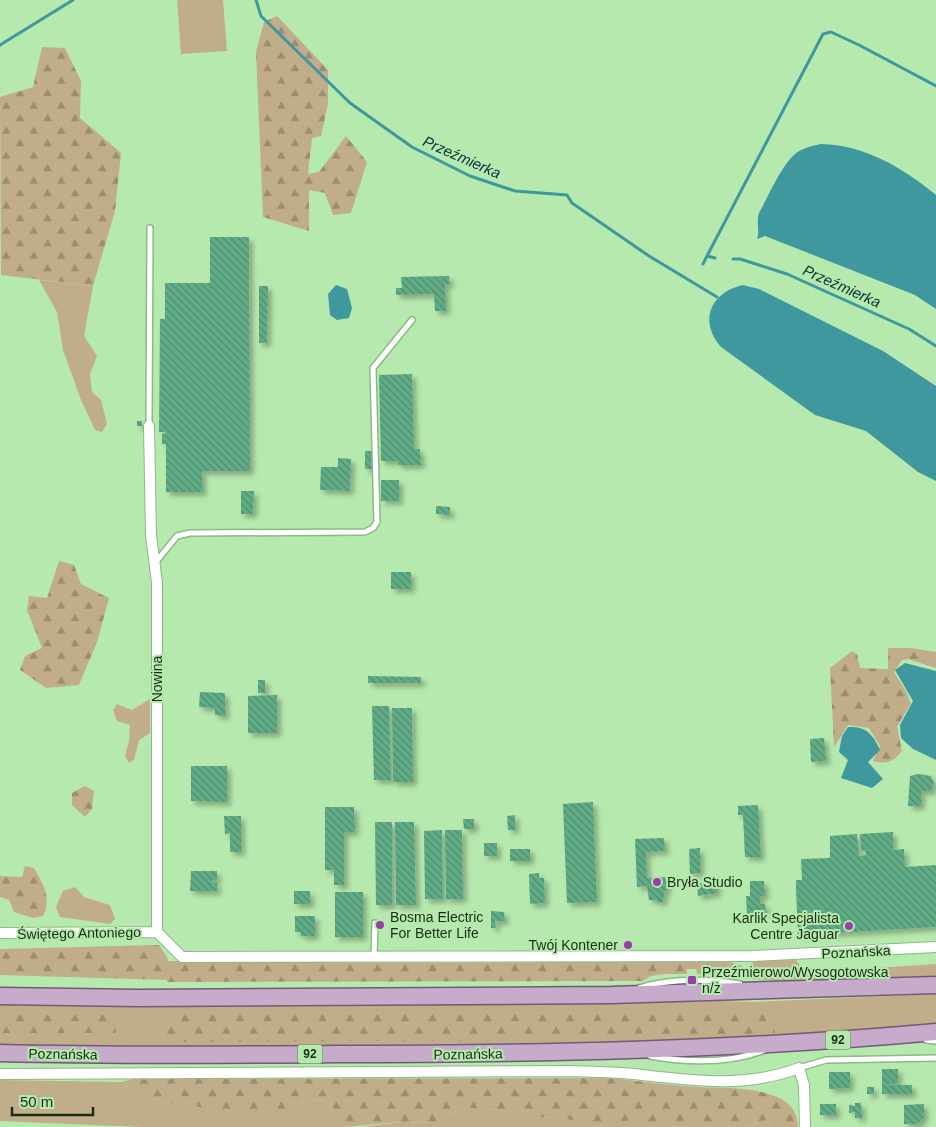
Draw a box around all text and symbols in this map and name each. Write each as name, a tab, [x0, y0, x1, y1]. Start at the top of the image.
water label: Przeźmierka	[420, 132, 504, 182]
water label: Przeźmierka	[800, 261, 884, 311]
street label: Nowina	[149, 655, 165, 702]
place label: Bryła Studio	[667, 874, 743, 890]
marker: Bryła Studio	[651, 876, 663, 888]
place label: Bosma Electric For Better Life	[390, 909, 483, 941]
place label: Karlik Specjalista Centre Jaguar	[732, 910, 839, 942]
marker: Bosma Electric For Better Life	[374, 919, 386, 931]
marker: Karlik Specjalista Centre Jaguar	[843, 920, 855, 932]
street label: Świętego Antoniego	[17, 923, 141, 942]
place label: Twój Kontener	[529, 937, 618, 953]
marker: Twój Kontener	[622, 939, 634, 951]
street label: Poznańska	[821, 942, 891, 962]
place label: Przeźmierowo/Wysogotowska n/ż	[702, 964, 889, 996]
marker: Przeźmierowo/Wysogotowska n/ż	[686, 974, 698, 986]
road number: 92	[826, 1030, 850, 1050]
road number: 92	[298, 1044, 322, 1064]
street label: Poznańska	[28, 1045, 98, 1063]
street label: Poznańska	[433, 1045, 503, 1063]
scale bar	[12, 1084, 94, 1116]
text: 50 m	[20, 1093, 53, 1110]

